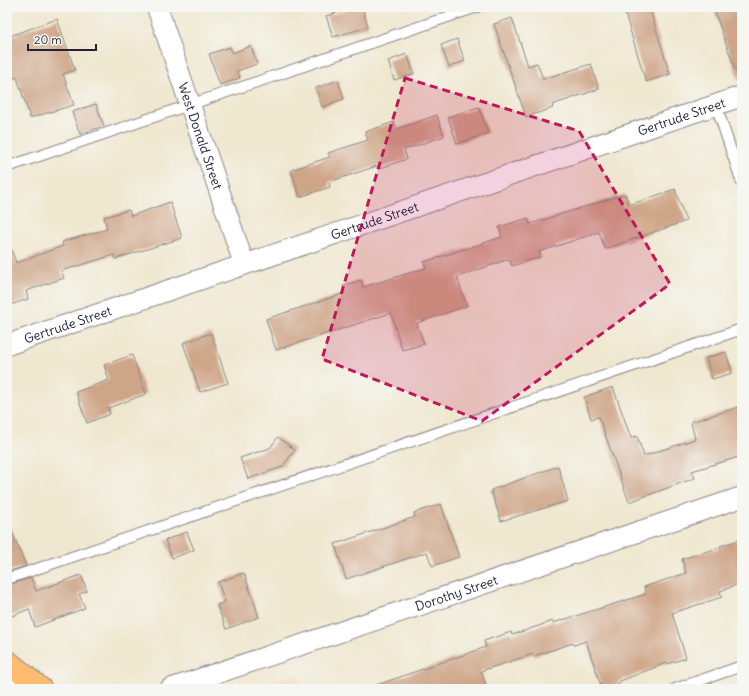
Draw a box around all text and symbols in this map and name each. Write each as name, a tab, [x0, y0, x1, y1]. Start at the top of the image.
scale bar	[28, 26, 96, 52]
text: 20 m	[34, 32, 62, 47]
street label: West Donald Street	[175, 80, 227, 192]
street label: Gertrude Street	[635, 94, 728, 139]
street label: Gertrude Street	[328, 198, 421, 243]
street label: Gertrude Street	[22, 302, 114, 347]
street label: Dorothy Street	[413, 571, 500, 615]

